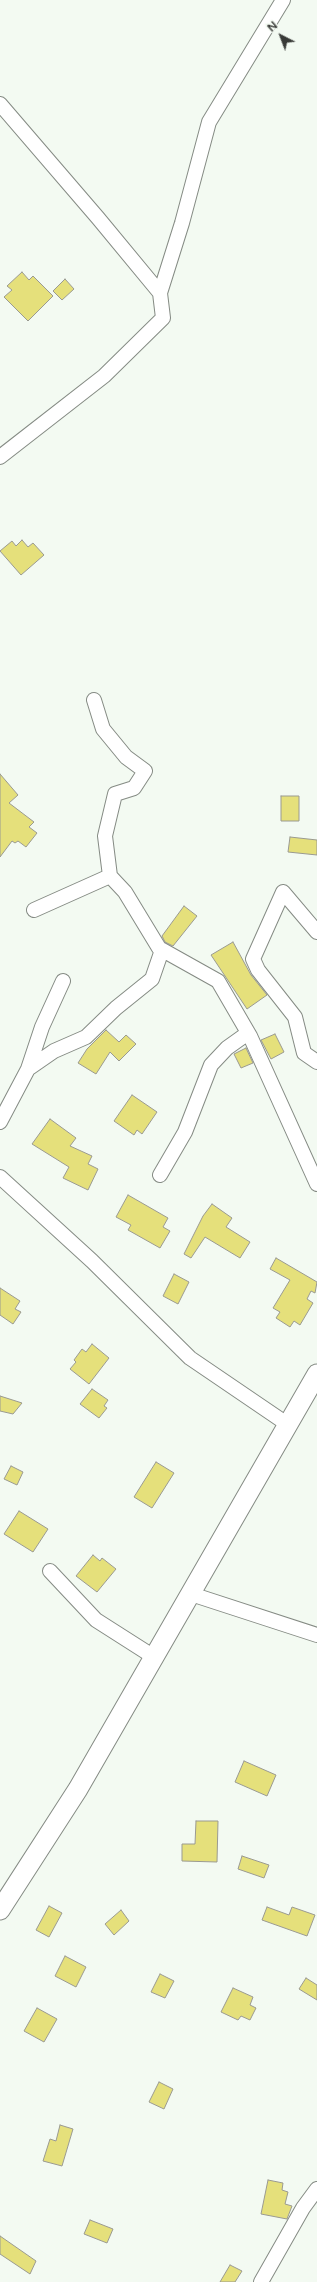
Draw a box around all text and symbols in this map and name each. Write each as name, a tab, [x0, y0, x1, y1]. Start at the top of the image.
north arrow	[261, 16, 301, 56]
text: N	[265, 19, 280, 34]

